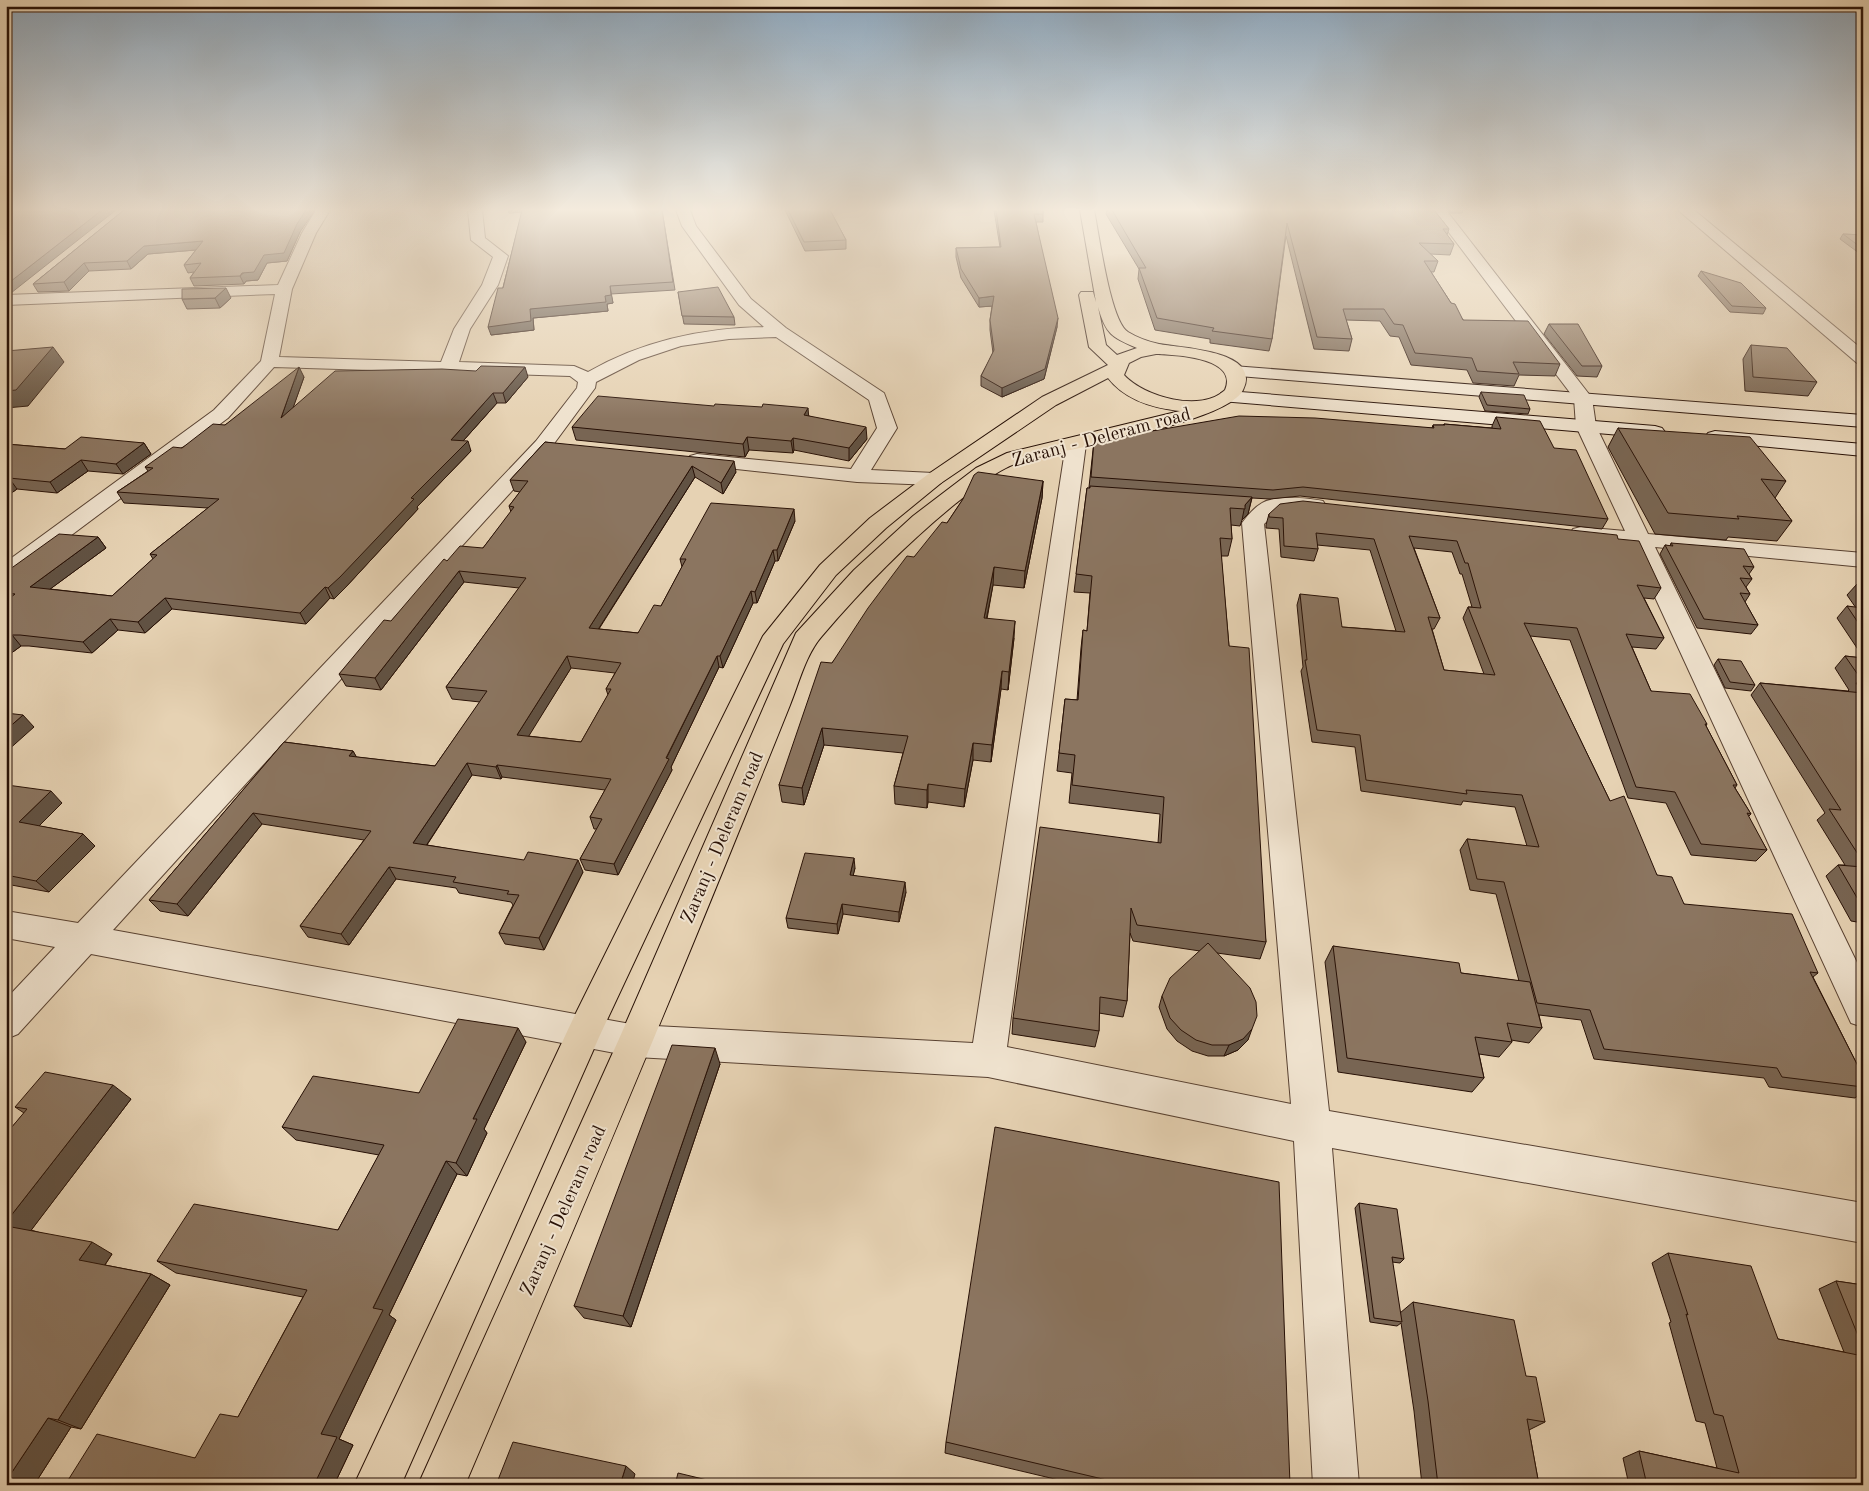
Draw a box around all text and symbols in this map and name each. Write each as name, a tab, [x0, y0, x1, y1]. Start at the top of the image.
street label: Zaranj - Deleram road	[1010, 405, 1193, 471]
street label: Zaranj - Deleram road	[679, 749, 768, 927]
street label: Zaranj - Deleram road	[518, 1123, 611, 1299]

